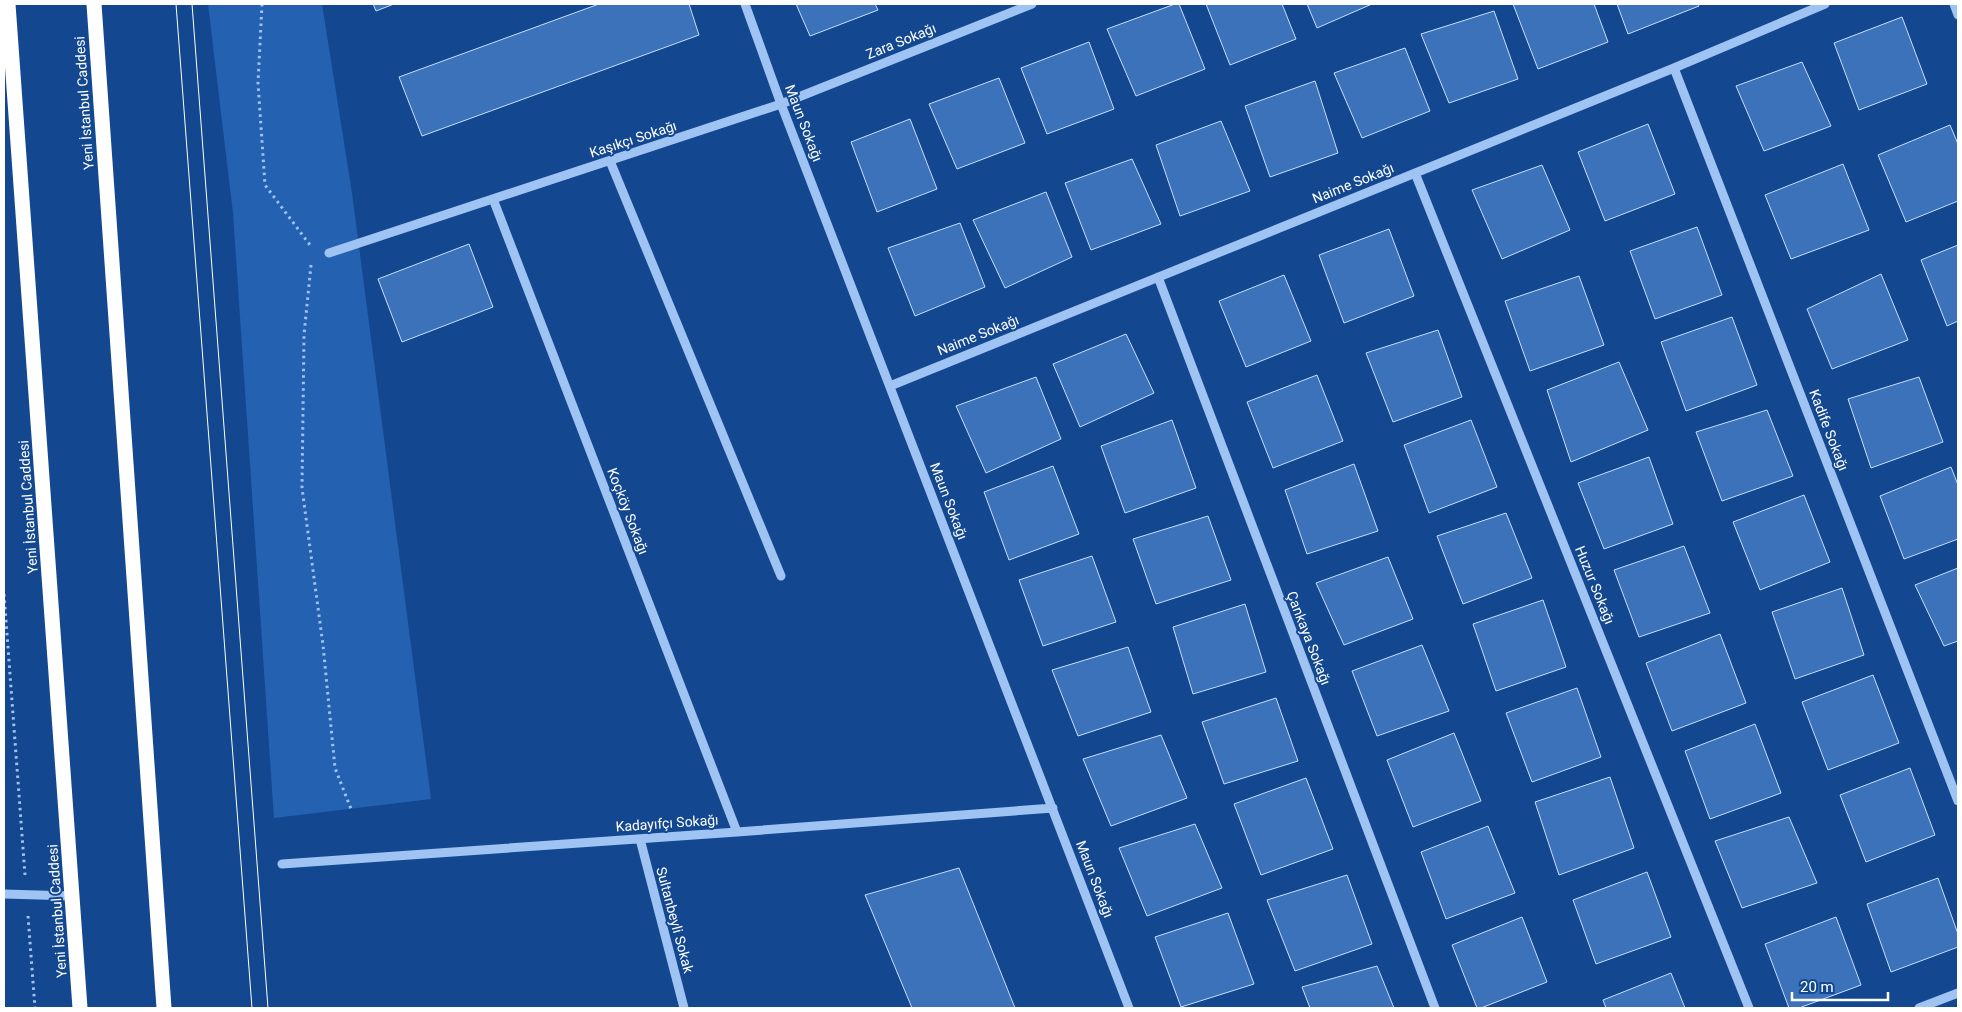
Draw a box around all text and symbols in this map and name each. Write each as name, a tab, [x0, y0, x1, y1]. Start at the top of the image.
street label: Zara Sokağı	[864, 20, 938, 62]
street label: Yeni İstanbul Caddesi	[71, 36, 97, 170]
street label: Maun Sokağı	[782, 82, 826, 164]
street label: Kaşıkçı Sokağı	[587, 117, 679, 161]
street label: Naime Sokağı	[1310, 159, 1396, 207]
street label: Naime Sokağı	[935, 311, 1021, 359]
street label: Kadife Sokağı	[1806, 387, 1852, 473]
street label: Yeni İstanbul Caddesi	[15, 440, 41, 574]
street label: Maun Sokağı	[927, 460, 971, 542]
street label: Koçköy Sokağı	[604, 466, 652, 556]
street label: Huzur Sokağı	[1572, 544, 1618, 626]
street label: Çankaya Sokağı	[1284, 589, 1334, 687]
street label: Kadayıfçı Sokağı	[615, 811, 719, 835]
street label: Maun Sokağı	[1073, 838, 1117, 920]
street label: Yeni İstanbul Caddesi	[44, 844, 70, 978]
street label: Sultanbeyli Sokak	[653, 865, 697, 976]
scale bar	[1792, 970, 1888, 1002]
text: 20 m	[1800, 978, 1834, 996]

